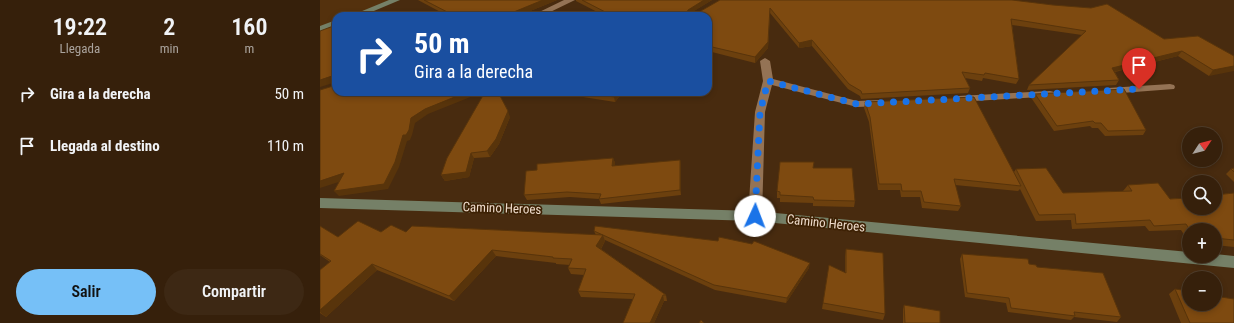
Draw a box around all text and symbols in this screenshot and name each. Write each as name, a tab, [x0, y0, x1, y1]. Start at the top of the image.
text: 19:22	[53, 13, 107, 41]
text: 2	[163, 13, 175, 41]
text: 160	[231, 13, 267, 41]
text: 50 m	[414, 27, 470, 60]
icon: right	[348, 28, 400, 80]
text: Llegada	[60, 41, 100, 56]
text: min	[160, 41, 179, 56]
text: m	[244, 41, 254, 56]
pin	[1122, 48, 1156, 89]
icon: arrive	[1128, 54, 1150, 76]
text: Gira a la derecha	[414, 61, 533, 82]
icon: right	[16, 83, 38, 105]
text: Gira a la derecha	[50, 85, 151, 103]
text: 50 m	[274, 85, 304, 103]
north arrow	[1182, 127, 1222, 167]
map controls	[1182, 127, 1222, 311]
icon: arrive	[16, 135, 38, 157]
text: Llegada al destino	[50, 137, 160, 155]
text: 110 m	[267, 137, 304, 155]
button: search	[1182, 175, 1222, 215]
position arrow	[734, 195, 776, 237]
street label: Camino Heroes	[462, 199, 542, 217]
street label: Camino Heroes	[786, 211, 866, 235]
button: +	[1182, 223, 1222, 263]
button: Salir	[16, 269, 156, 315]
button: Compartir	[164, 269, 304, 315]
button: −	[1182, 271, 1222, 311]

